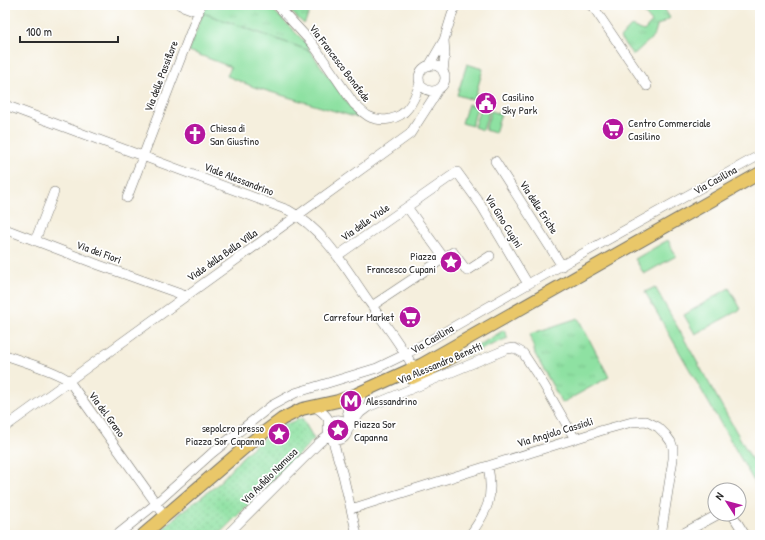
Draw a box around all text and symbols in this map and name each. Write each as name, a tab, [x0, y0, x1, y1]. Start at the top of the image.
scale bar	[20, 18, 118, 44]
street label: Via Francesco Bonafede	[306, 21, 374, 105]
text: 100 m	[26, 23, 52, 40]
street label: Via delle Passiflore	[141, 38, 181, 114]
public building icon: Casilino Sky Park	[473, 90, 499, 116]
place label: Casilino Sky Park	[502, 90, 538, 117]
supermarket icon: Centro Commerciale Casilino	[600, 116, 626, 142]
place label: Centro Commerciale Casilino	[628, 116, 711, 143]
church icon: Chiesa di San Giustino	[182, 121, 208, 147]
place label: Chiesa di San Giustino	[210, 121, 259, 148]
street label: Viale Alessandrino	[202, 159, 276, 199]
street label: Via Casilina	[691, 162, 740, 198]
street label: Via delle Eriche	[517, 178, 562, 237]
street label: Via Gino Cugini	[482, 192, 526, 250]
street label: Via delle Viole	[338, 200, 393, 244]
street label: Viale della Bella Villa	[184, 225, 260, 284]
street label: Via dei Fiori	[75, 237, 123, 267]
place label: Piazza Francesco Cupani	[366, 249, 437, 276]
place icon: Piazza Francesco Cupani	[438, 249, 464, 275]
supermarket icon: Carrefour Market	[397, 304, 423, 330]
place label: Carrefour Market	[323, 310, 394, 324]
street label: Via Casilina	[408, 321, 457, 357]
street label: Via Alessandro Benetti	[395, 339, 485, 387]
metro station icon: Alessandrino	[338, 388, 364, 414]
street label: Via del Grano	[86, 389, 129, 440]
place label: Alessandrino	[366, 394, 417, 408]
street label: Via Angiolo Cassioli	[515, 414, 595, 450]
place icon: Piazza Sor Capanna	[325, 417, 351, 443]
place label: Piazza Sor Capanna	[354, 417, 397, 444]
place label: sepolcro presso Piazza Sor Capanna	[186, 421, 265, 448]
place icon: sepolcro presso Piazza Sor Capanna	[266, 421, 292, 447]
street label: Via Aufidio Namusa	[238, 444, 301, 507]
north arrow	[707, 482, 747, 522]
text: N	[712, 490, 726, 503]

